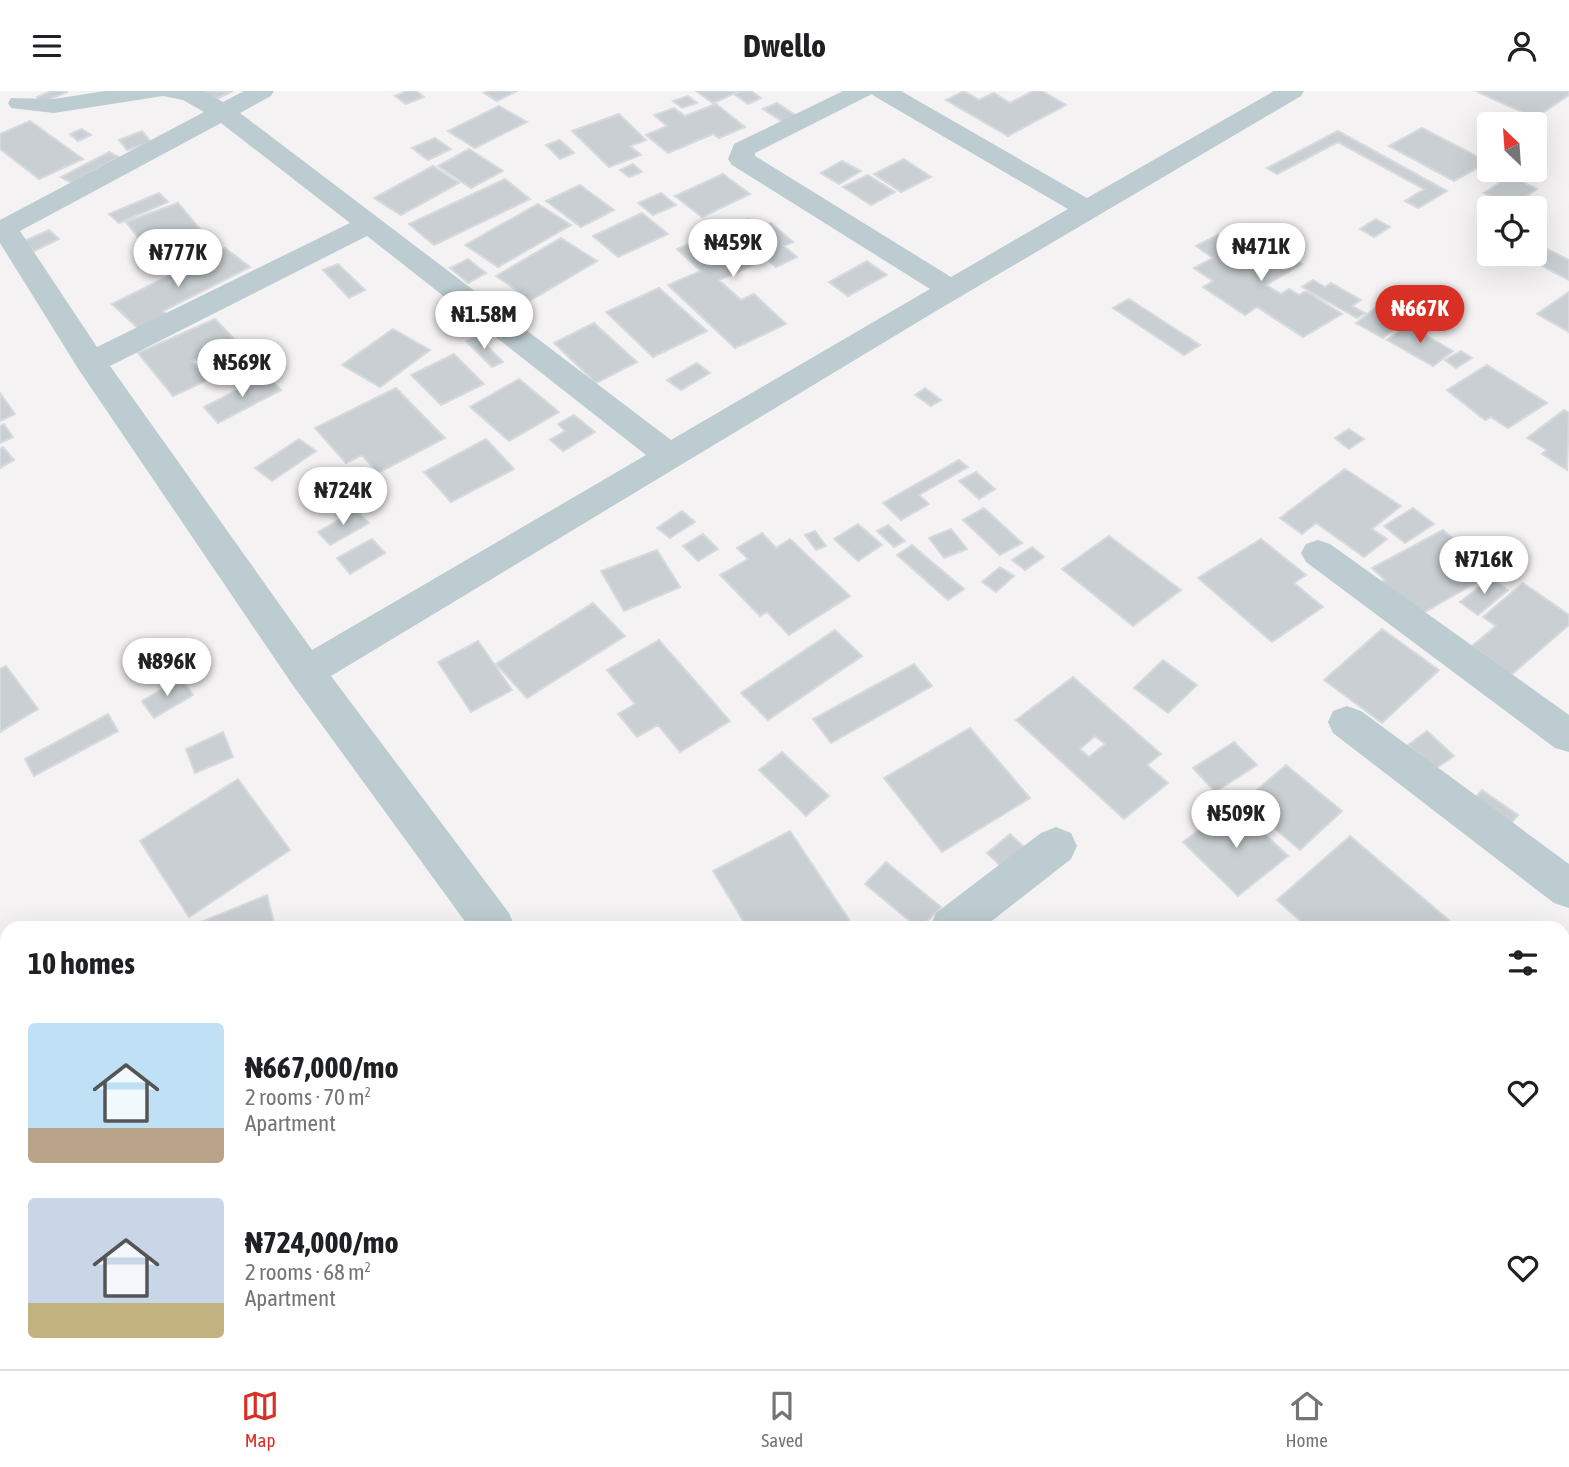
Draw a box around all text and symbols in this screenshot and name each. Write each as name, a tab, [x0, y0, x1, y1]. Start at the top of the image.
icon: menu	[28, 27, 66, 65]
text: Dwello	[743, 27, 826, 64]
icon: person	[1503, 27, 1541, 65]
north arrow	[1477, 112, 1547, 182]
map controls	[1477, 112, 1547, 266]
button: locate	[1477, 196, 1547, 266]
pin: ₦459K	[684, 219, 782, 279]
pin: ₦471K	[1212, 223, 1310, 283]
pin: ₦777K	[129, 229, 227, 289]
text: ₦459K	[704, 229, 762, 255]
text: ₦471K	[1232, 233, 1290, 259]
text: ₦777K	[149, 239, 207, 265]
pin: ₦667K	[1371, 285, 1469, 345]
pin: ₦1.58M	[427, 292, 541, 351]
text: ₦667K	[1391, 295, 1449, 321]
text: ₦1.58M	[451, 301, 517, 327]
pin: ₦569K	[193, 339, 291, 399]
text: ₦569K	[213, 349, 271, 375]
pin: ₦724K	[294, 467, 392, 527]
text: ₦724K	[314, 477, 372, 503]
pin: ₦716K	[1435, 537, 1533, 596]
text: ₦716K	[1455, 546, 1513, 572]
pin: ₦896K	[118, 639, 216, 698]
text: ₦896K	[138, 648, 196, 674]
pin: ₦509K	[1187, 791, 1285, 850]
text: ₦509K	[1207, 800, 1265, 826]
icon: filters	[1504, 944, 1542, 982]
text: 10 homes	[28, 946, 135, 980]
text: ₦667,000/mo	[245, 1050, 398, 1084]
icon: home	[84, 1051, 168, 1135]
icon: heart	[1504, 1074, 1542, 1112]
text: 2 rooms · 70 m²	[245, 1084, 371, 1110]
text: Apartment	[245, 1110, 336, 1136]
text: ₦724,000/mo	[245, 1225, 398, 1259]
icon: home	[84, 1226, 168, 1310]
icon: heart	[1504, 1249, 1542, 1287]
text: 2 rooms · 68 m²	[245, 1259, 371, 1285]
text: Apartment	[245, 1285, 336, 1311]
tab: Map	[241, 1387, 279, 1451]
tab: Saved	[761, 1387, 803, 1451]
tab: Home	[1286, 1387, 1328, 1451]

